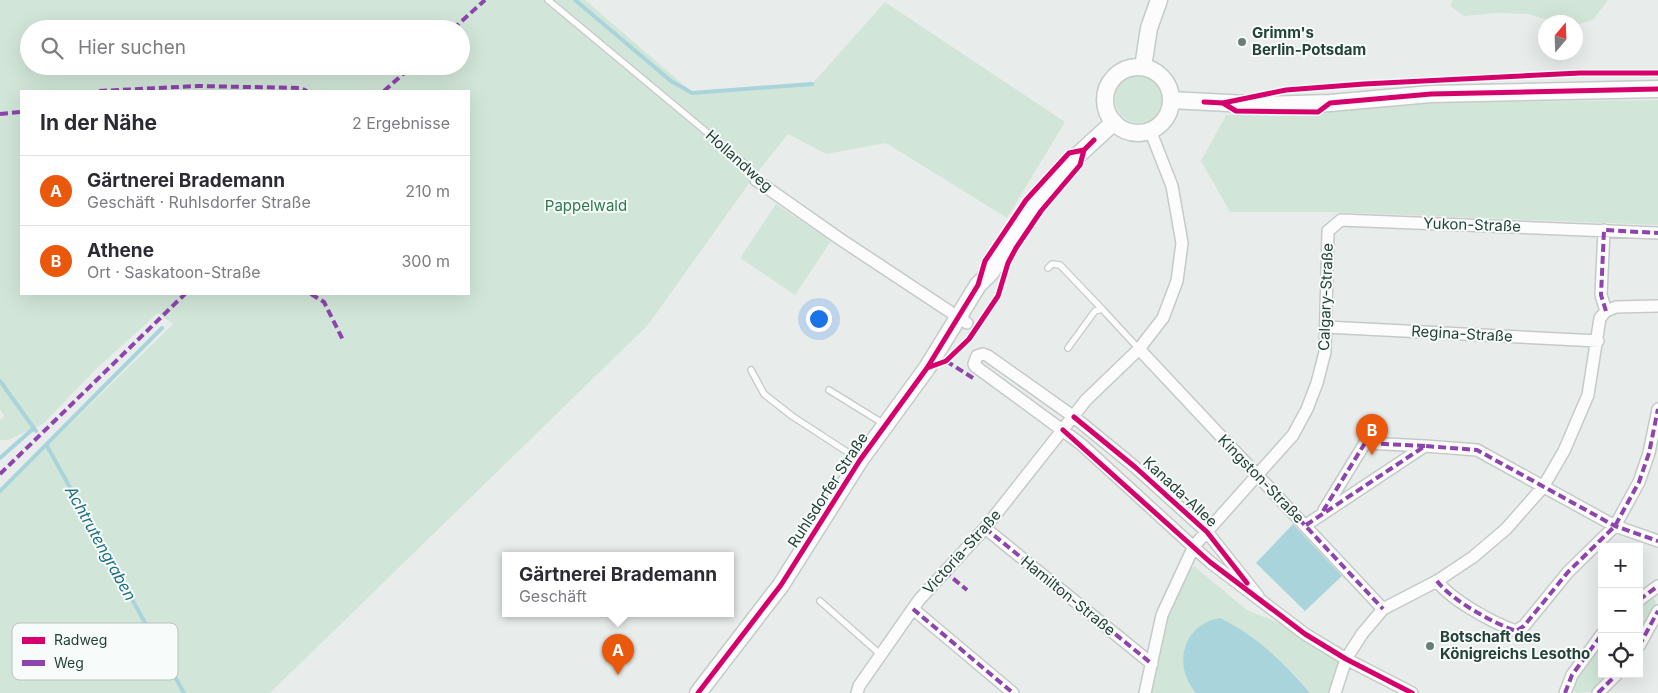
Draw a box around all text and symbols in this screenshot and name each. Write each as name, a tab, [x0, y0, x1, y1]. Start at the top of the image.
north arrow	[1538, 15, 1583, 60]
search box	[20, 20, 470, 75]
place label: Grimm's Berlin-Potsdam	[1252, 23, 1366, 59]
icon: search	[38, 34, 66, 62]
text: Hier suchen	[78, 36, 186, 59]
marker: Grimm's Berlin-Potsdam	[1236, 36, 1248, 48]
text: In der Nähe	[40, 110, 157, 135]
text: 2 Ergebnisse	[352, 113, 450, 133]
street label: Hollandweg	[702, 126, 777, 196]
text: Gärtnerei Brademann	[87, 169, 285, 192]
text: A	[50, 181, 62, 201]
text: 210 m	[405, 181, 450, 201]
text: Geschäft · Ruhlsdorfer Straße	[87, 192, 311, 212]
park label: Pappelwald	[545, 196, 627, 215]
street label: Yukon-Straße	[1423, 213, 1521, 236]
text: Athene	[87, 239, 154, 262]
street label: Calgary-Straße	[1314, 243, 1337, 351]
text: B	[51, 251, 61, 271]
text: 300 m	[401, 251, 450, 271]
text: Ort · Saskatoon-Straße	[87, 262, 261, 282]
your location	[806, 306, 832, 332]
street label: Regina-Straße	[1411, 321, 1513, 346]
pin: B	[1356, 414, 1388, 455]
street label: Ruhlsdorfer Straße	[783, 429, 872, 551]
street label: Kingston-Straße	[1214, 430, 1308, 527]
street label: Kanada-Allee	[1139, 452, 1222, 531]
water label: Achtrutengraben	[61, 481, 141, 604]
street label: Victoria-Straße	[919, 505, 1005, 598]
map controls	[1598, 543, 1643, 678]
button: +	[1598, 543, 1643, 588]
popup	[502, 552, 734, 617]
street label: Hamilton-Straße	[1017, 552, 1119, 640]
text: Gärtnerei Brademann	[519, 563, 717, 586]
text: Geschäft	[519, 586, 587, 606]
button: −	[1598, 588, 1643, 633]
legend	[12, 623, 178, 680]
place label: Botschaft des Königreichs Lesotho	[1440, 627, 1590, 663]
text: Radweg	[54, 631, 107, 648]
button: locate	[1598, 633, 1643, 678]
pin: A	[602, 634, 634, 675]
marker: Botschaft des Königreichs Lesotho	[1424, 640, 1436, 652]
text: Weg	[54, 654, 84, 671]

